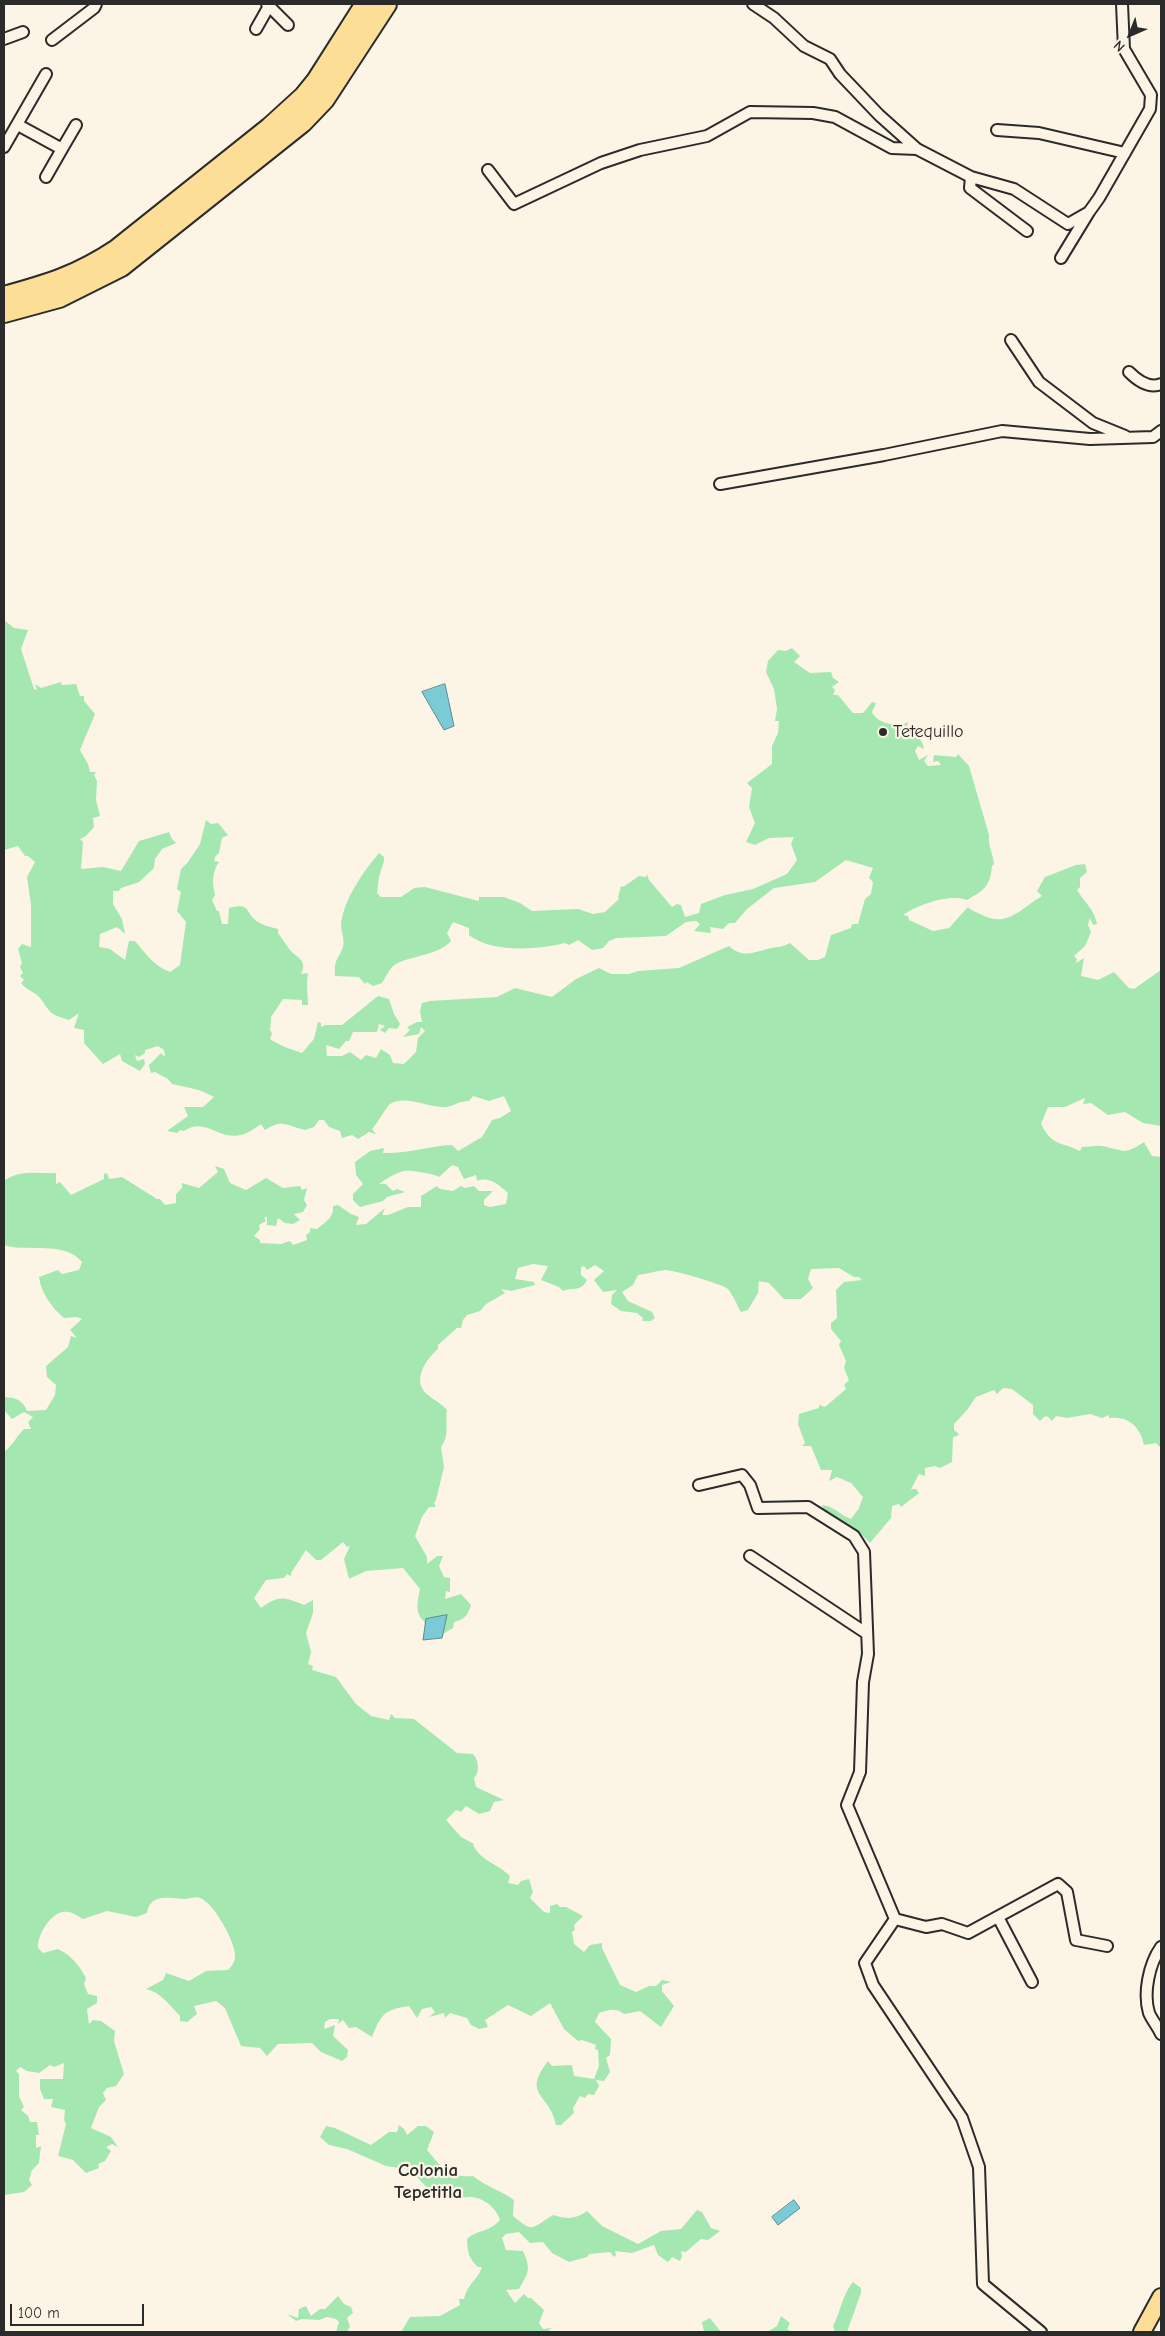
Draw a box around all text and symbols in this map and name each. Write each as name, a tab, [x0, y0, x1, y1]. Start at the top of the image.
north arrow	[1105, 10, 1155, 60]
text: N	[1110, 37, 1128, 55]
place label: Tetequillo	[893, 721, 964, 743]
marker: Tetequillo	[877, 726, 889, 738]
district label: Colonia Tepetitla	[394, 2160, 462, 2204]
scale bar	[12, 2294, 146, 2326]
text: 100 m	[18, 2304, 60, 2322]

